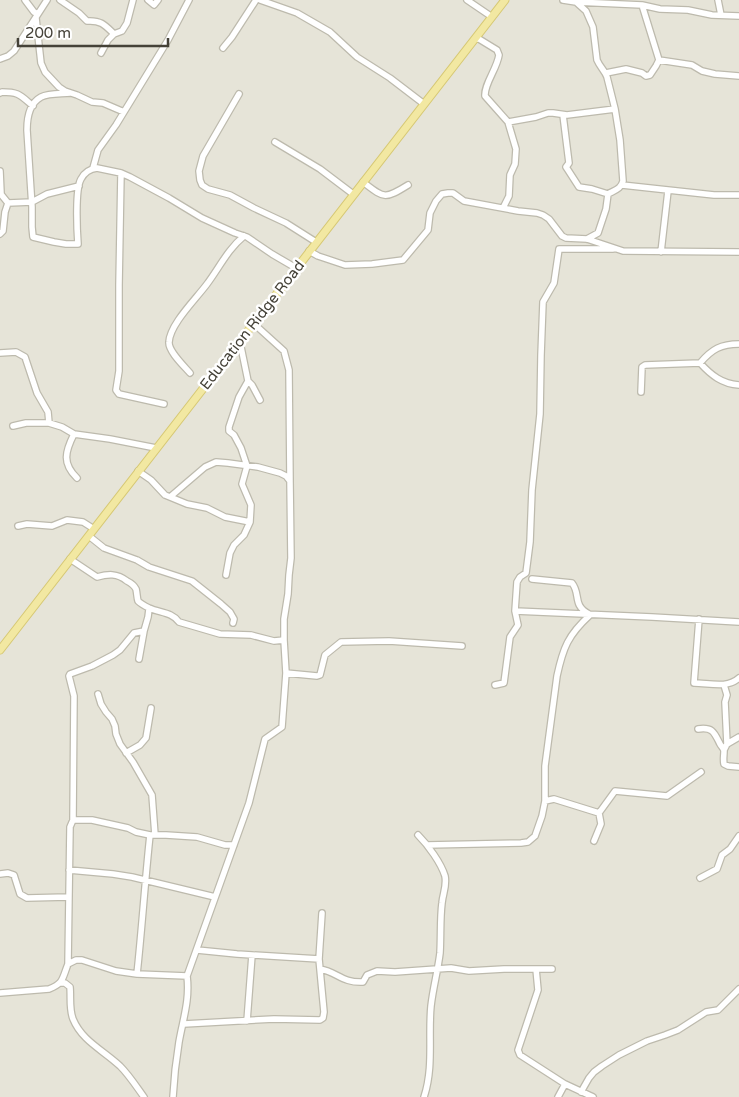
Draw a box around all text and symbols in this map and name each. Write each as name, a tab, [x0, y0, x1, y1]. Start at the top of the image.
scale bar	[18, 15, 168, 47]
text: 200 m	[25, 24, 71, 42]
street label: Education Ridge Road	[196, 257, 308, 393]

